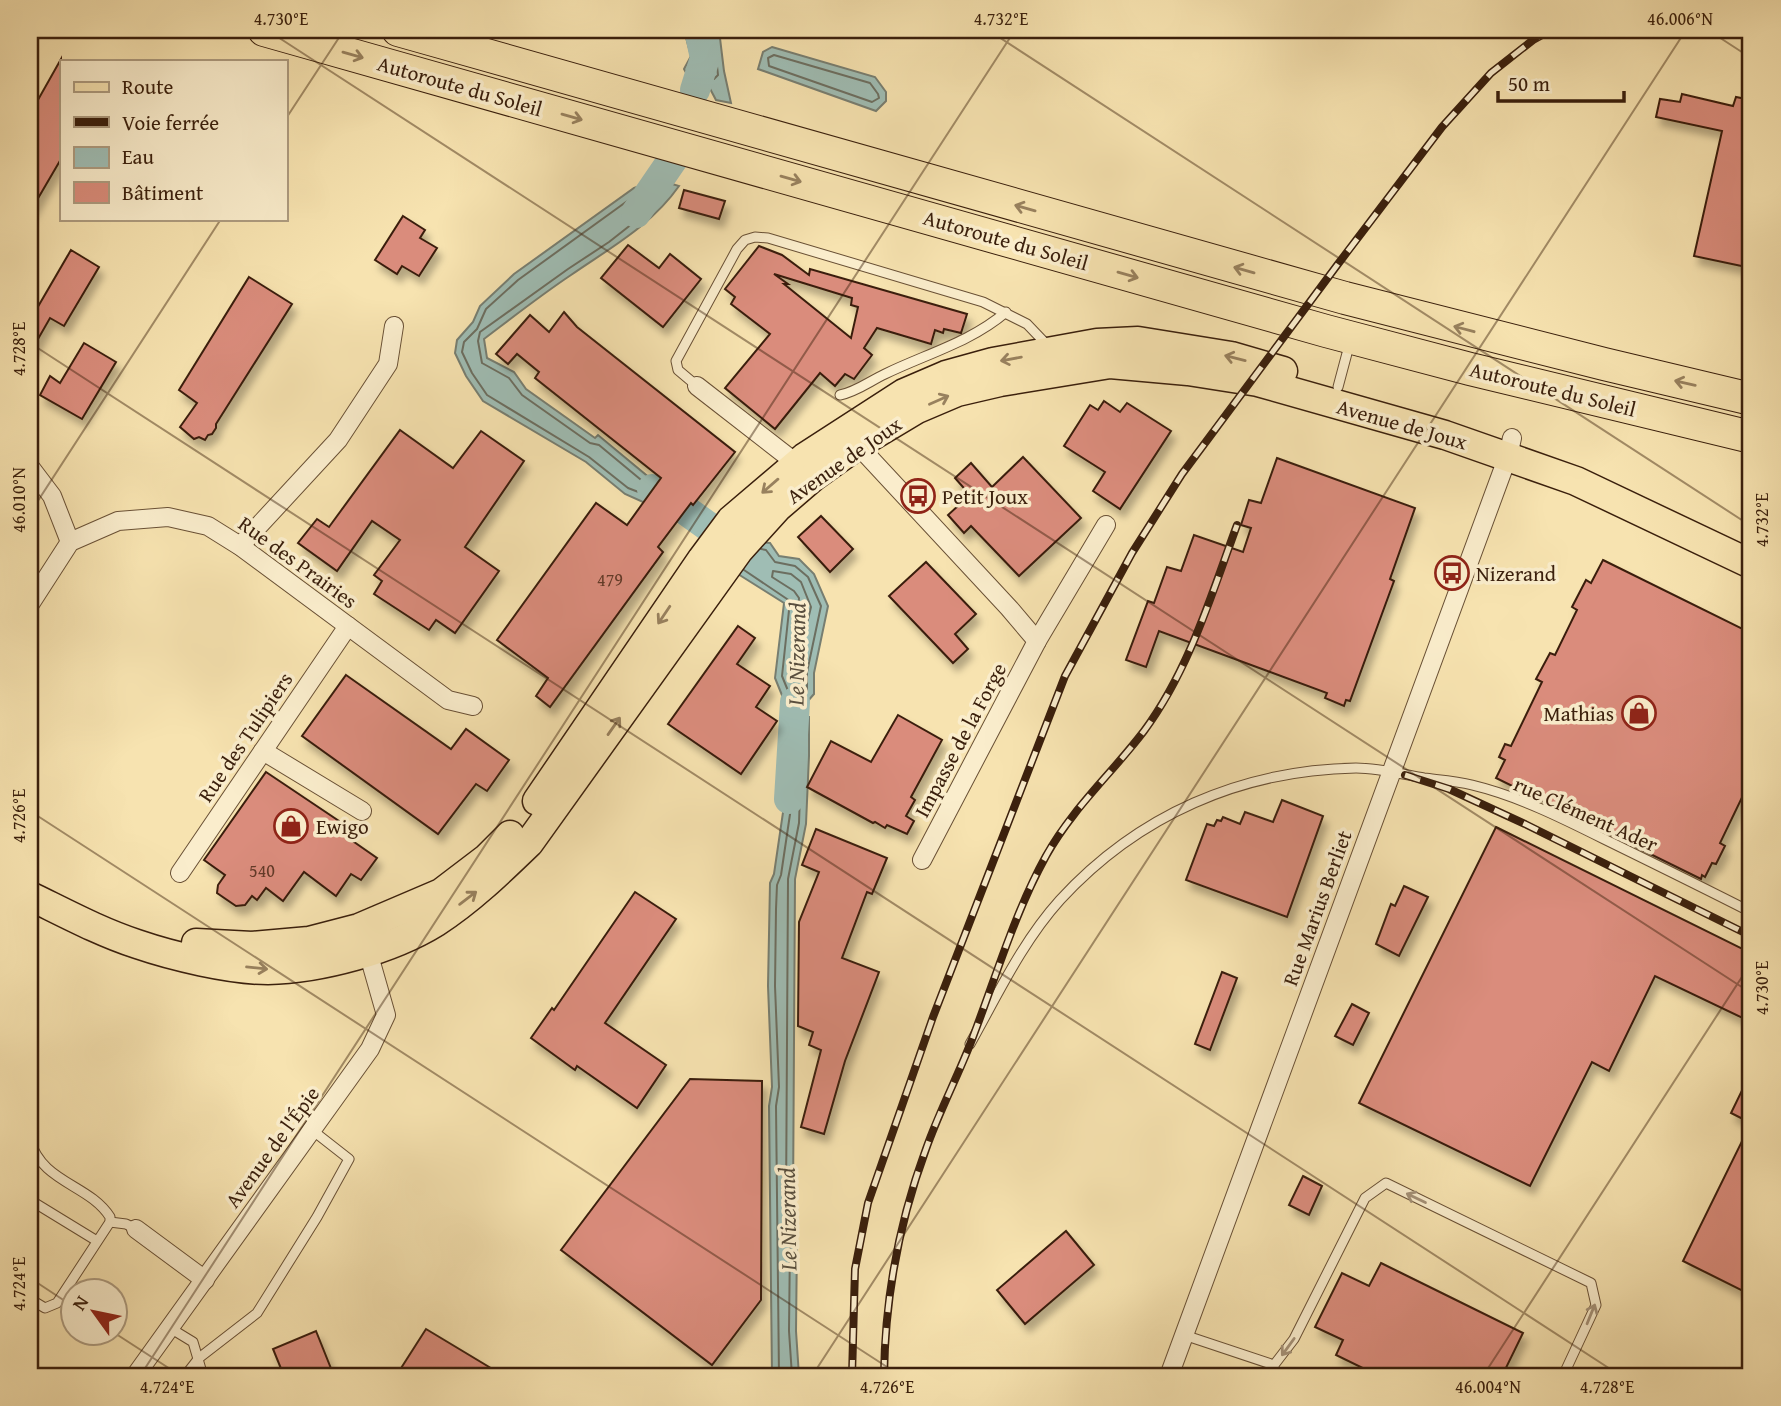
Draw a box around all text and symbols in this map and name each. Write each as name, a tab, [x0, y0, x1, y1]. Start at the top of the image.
text: 4.730°E	[254, 5, 308, 32]
text: 4.732°E	[974, 5, 1028, 32]
text: 46.006°N	[1647, 5, 1713, 32]
street label: Autoroute du Soleil	[374, 48, 546, 124]
one-way arrow	[342, 49, 364, 62]
legend	[60, 60, 287, 220]
scale bar	[1498, 60, 1624, 104]
text: 50 m	[1508, 68, 1550, 99]
text: Route	[122, 71, 174, 102]
text: Voie ferrée	[122, 107, 219, 138]
one-way arrow	[561, 112, 583, 125]
text: Eau	[122, 141, 155, 172]
one-way arrow	[780, 174, 802, 187]
text: Bâtiment	[122, 177, 204, 208]
one-way arrow	[1015, 200, 1037, 213]
street label: Autoroute du Soleil	[920, 202, 1092, 278]
one-way arrow	[1234, 262, 1256, 275]
one-way arrow	[1116, 269, 1139, 282]
text: 4.728°E	[5, 322, 32, 376]
one-way arrow	[1453, 322, 1476, 335]
one-way arrow	[1224, 351, 1247, 364]
one-way arrow	[1000, 352, 1022, 366]
street label: Autoroute du Soleil	[1467, 353, 1639, 425]
one-way arrow	[1674, 376, 1697, 390]
street label: Avenue de Joux	[1333, 391, 1471, 457]
one-way arrow	[927, 393, 949, 406]
street label: Avenue de Joux	[780, 409, 908, 511]
text: 46.010°N	[5, 467, 32, 533]
bus stop icon: Petit Joux	[899, 477, 937, 515]
one-way arrow	[761, 478, 779, 494]
place label: Petit Joux	[942, 481, 1028, 512]
text: 4.732°E	[1748, 493, 1775, 547]
street label: Rue des Prairies	[232, 508, 364, 616]
bus stop icon: Nizerand	[1433, 554, 1471, 592]
place label: Nizerand	[1476, 558, 1557, 589]
house number: 479	[597, 566, 623, 593]
water label: Le Nizerand	[779, 602, 813, 707]
one-way arrow	[657, 605, 671, 624]
street label: Impasse de la Forge	[906, 657, 1014, 823]
street label: Rue des Tulipiers	[190, 666, 300, 808]
shop icon: Mathias	[1620, 694, 1658, 732]
place label: Mathias	[1543, 698, 1614, 729]
one-way arrow	[607, 717, 622, 736]
street label: rue Clément Ader	[1509, 768, 1663, 860]
text: 4.726°E	[5, 789, 32, 843]
shop icon: Ewigo	[272, 807, 310, 845]
place label: Ewigo	[316, 811, 369, 842]
street label: Rue Marius Berliet	[1274, 825, 1360, 990]
house number: 540	[249, 857, 275, 884]
one-way arrow	[458, 891, 477, 905]
text: 4.730°E	[1748, 961, 1775, 1015]
one-way arrow	[245, 962, 267, 975]
street label: Avenue de l'Épie	[217, 1080, 327, 1214]
water label: Le Nizerand	[770, 1167, 804, 1272]
one-way arrow	[1406, 1190, 1427, 1204]
text: 4.724°E	[5, 1257, 32, 1311]
north arrow	[60, 1276, 130, 1346]
text: N	[65, 1290, 95, 1316]
one-way arrow	[1586, 1304, 1598, 1325]
one-way arrow	[1281, 1337, 1295, 1356]
text: 4.724°E	[140, 1373, 194, 1400]
text: 4.726°E	[860, 1373, 914, 1400]
text: 46.004°N	[1455, 1373, 1521, 1400]
text: 4.728°E	[1580, 1373, 1634, 1400]

